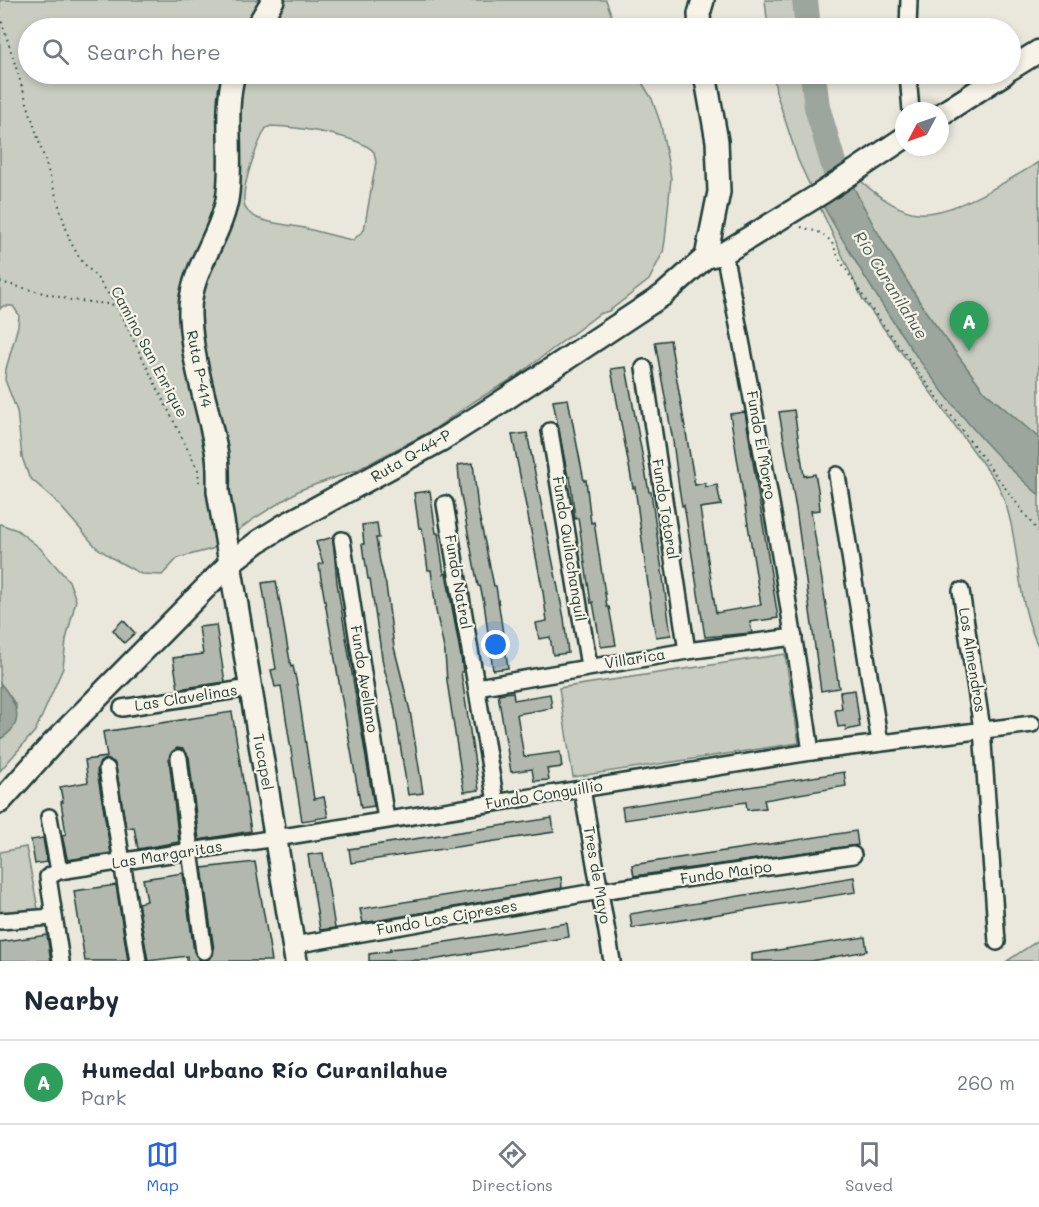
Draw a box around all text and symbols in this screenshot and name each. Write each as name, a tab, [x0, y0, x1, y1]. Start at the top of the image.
search box	[18, 18, 1021, 84]
icon: search	[39, 35, 72, 68]
text: Search here	[87, 37, 221, 66]
north arrow	[895, 102, 949, 156]
water label: Río Curanilahue	[850, 227, 933, 343]
street label: Camino San Enrique	[107, 283, 193, 421]
pin: A	[950, 302, 988, 351]
street label: Ruta P-414	[183, 328, 217, 409]
street label: Fundo El Morro	[743, 389, 781, 501]
street label: Ruta Q-44-P	[367, 424, 454, 486]
street label: Fundo Totoral	[648, 457, 684, 561]
street label: Fundo Quilachanquil	[549, 475, 591, 623]
street label: Fundo Natral	[441, 533, 477, 631]
street label: Los Almendros	[955, 606, 991, 714]
street label: Fundo Avellano	[347, 624, 383, 734]
your location	[481, 630, 510, 659]
street label: Villarica	[603, 643, 667, 673]
street label: Las Clavelinas	[133, 679, 239, 715]
street label: Tucapel	[249, 732, 279, 792]
street label: Fundo Conguillío	[484, 775, 604, 813]
street label: Tres de Mayo	[580, 824, 616, 925]
street label: Las Margaritas	[110, 835, 224, 873]
street label: Fundo Maipo	[679, 856, 773, 888]
street label: Fundo Los Cipreses	[375, 895, 519, 939]
text: Nearby	[24, 983, 119, 1017]
text: Humedal Urbano Río Curanilahue	[81, 1055, 448, 1084]
text: A	[37, 1069, 50, 1095]
text: 260 m	[957, 1069, 1015, 1095]
text: Park	[81, 1084, 126, 1110]
tab: Map	[146, 1138, 179, 1195]
tab: Directions	[472, 1138, 553, 1195]
tab: Saved	[845, 1138, 893, 1195]

